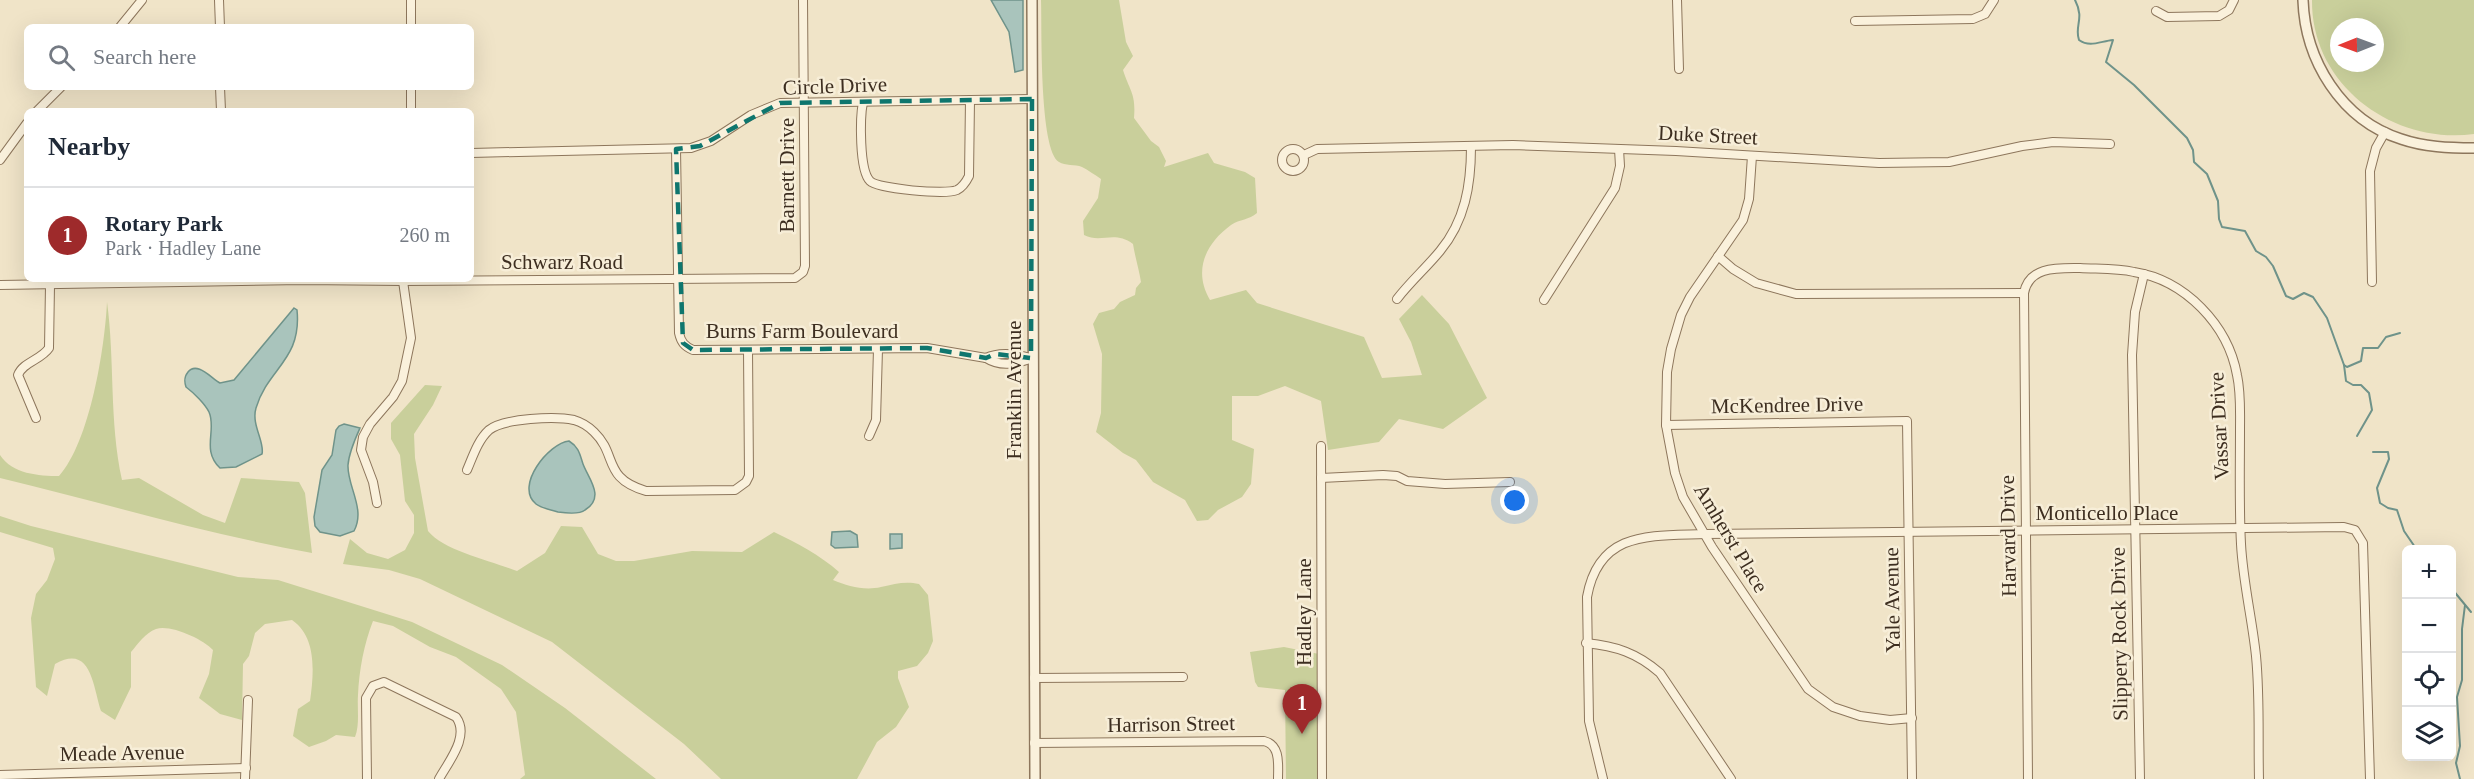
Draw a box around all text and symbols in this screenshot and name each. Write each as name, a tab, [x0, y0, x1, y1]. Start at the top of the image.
north arrow	[2330, 18, 2384, 72]
search box	[24, 24, 474, 90]
icon: search	[45, 41, 78, 74]
text: Search here	[93, 44, 196, 69]
street label: Circle Drive	[782, 72, 888, 100]
street label: Barnett Drive	[775, 118, 799, 232]
street label: Duke Street	[1658, 120, 1759, 150]
text: Nearby	[48, 132, 130, 161]
text: Rotary Park	[105, 211, 223, 236]
text: 1	[63, 224, 73, 246]
text: 260 m	[399, 224, 450, 246]
text: Park · Hadley Lane	[105, 237, 261, 259]
street label: Schwarz Road	[501, 250, 623, 274]
street label: Burns Farm Boulevard	[706, 319, 899, 343]
street label: Franklin Avenue	[1002, 320, 1026, 460]
street label: Vassar Drive	[2204, 372, 2234, 480]
street label: McKendree Drive	[1711, 392, 1863, 418]
street label: Harvard Drive	[1995, 475, 2021, 597]
street label: Amherst Place	[1689, 479, 1773, 597]
your location	[1500, 486, 1529, 515]
street label: Monticello Place	[2036, 501, 2178, 525]
map controls	[2402, 545, 2456, 761]
button: +	[2402, 545, 2456, 599]
street label: Yale Avenue	[1879, 547, 1905, 653]
street label: Slippery Rock Drive	[2105, 547, 2133, 721]
street label: Hadley Lane	[1292, 558, 1316, 666]
button: −	[2402, 599, 2456, 653]
button: locate	[2402, 653, 2456, 707]
pin: 1	[1282, 684, 1322, 734]
button: layers	[2402, 707, 2456, 761]
street label: Harrison Street	[1107, 711, 1235, 737]
street label: Meade Avenue	[59, 740, 185, 766]

